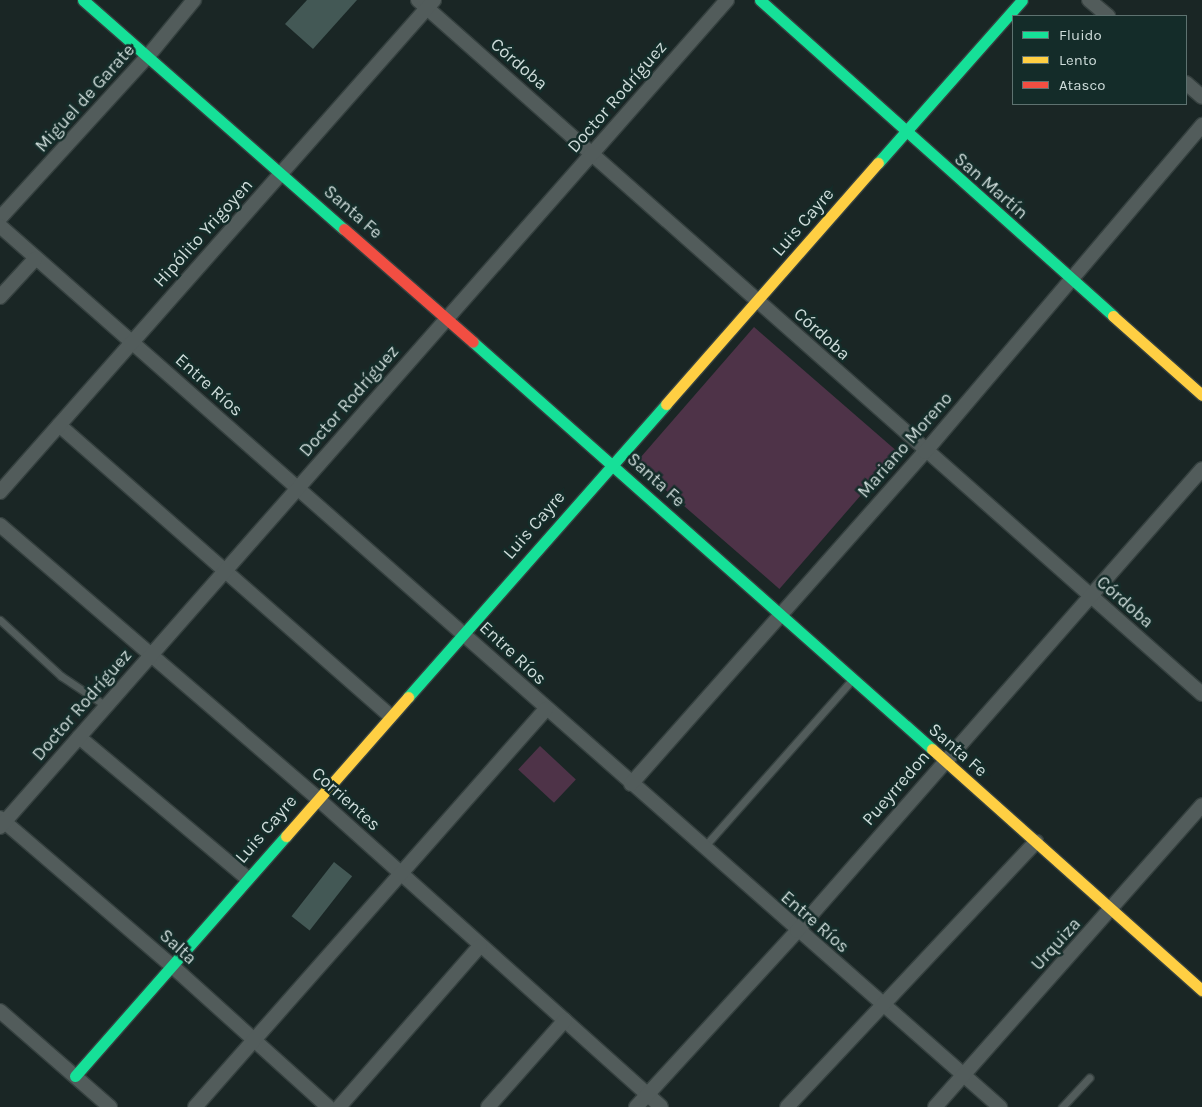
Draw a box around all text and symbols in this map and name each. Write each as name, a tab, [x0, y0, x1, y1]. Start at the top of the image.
legend	[1012, 15, 1187, 105]
text: Fluido	[1059, 26, 1102, 44]
street label: Córdoba	[486, 33, 552, 95]
street label: Doctor Rodríguez	[563, 37, 671, 157]
street label: Miguel de Garate	[31, 39, 139, 157]
text: Lento	[1059, 51, 1097, 69]
text: Atasco	[1059, 76, 1105, 94]
street label: San Martín	[950, 148, 1032, 224]
street label: Hipólito Yrigoyen	[149, 174, 257, 292]
street label: Santa Fe	[319, 181, 387, 243]
street label: Luis Cayre	[767, 183, 839, 261]
street label: Córdoba	[789, 303, 855, 365]
street label: Doctor Rodríguez	[295, 341, 403, 461]
street label: Entre Ríos	[171, 349, 247, 421]
street label: Mariano Moreno	[853, 388, 957, 502]
street label: Santa Fe	[622, 448, 690, 512]
street label: Luis Cayre	[498, 486, 570, 564]
street label: Córdoba	[1092, 571, 1158, 633]
street label: Entre Ríos	[475, 617, 551, 689]
street label: Doctor Rodríguez	[28, 645, 136, 765]
street label: Santa Fe	[924, 719, 992, 781]
street label: Pueyrredon	[858, 746, 934, 830]
street label: Corrientes	[307, 763, 385, 835]
street label: Luis Cayre	[230, 790, 302, 868]
street label: Entre Ríos	[776, 886, 854, 958]
street label: Urquiza	[1027, 913, 1085, 975]
street label: Salta	[155, 925, 201, 969]

